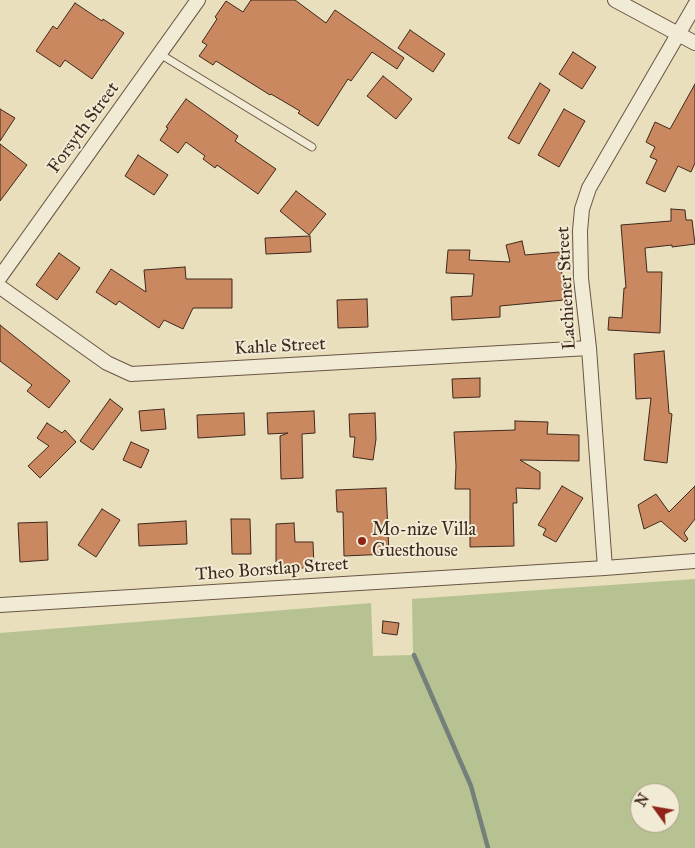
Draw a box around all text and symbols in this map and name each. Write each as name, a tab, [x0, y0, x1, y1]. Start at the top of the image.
street label: Forsyth Street	[44, 78, 124, 178]
street label: Lachiener Street	[553, 226, 581, 350]
street label: Kahle Street	[234, 334, 326, 360]
place label: Mo-nize Villa Guesthouse	[372, 520, 476, 562]
marker: Mo-nize Villa Guesthouse	[356, 535, 368, 547]
street label: Theo Borstlap Street	[195, 554, 349, 586]
north arrow	[630, 783, 680, 833]
text: N	[632, 791, 653, 810]

